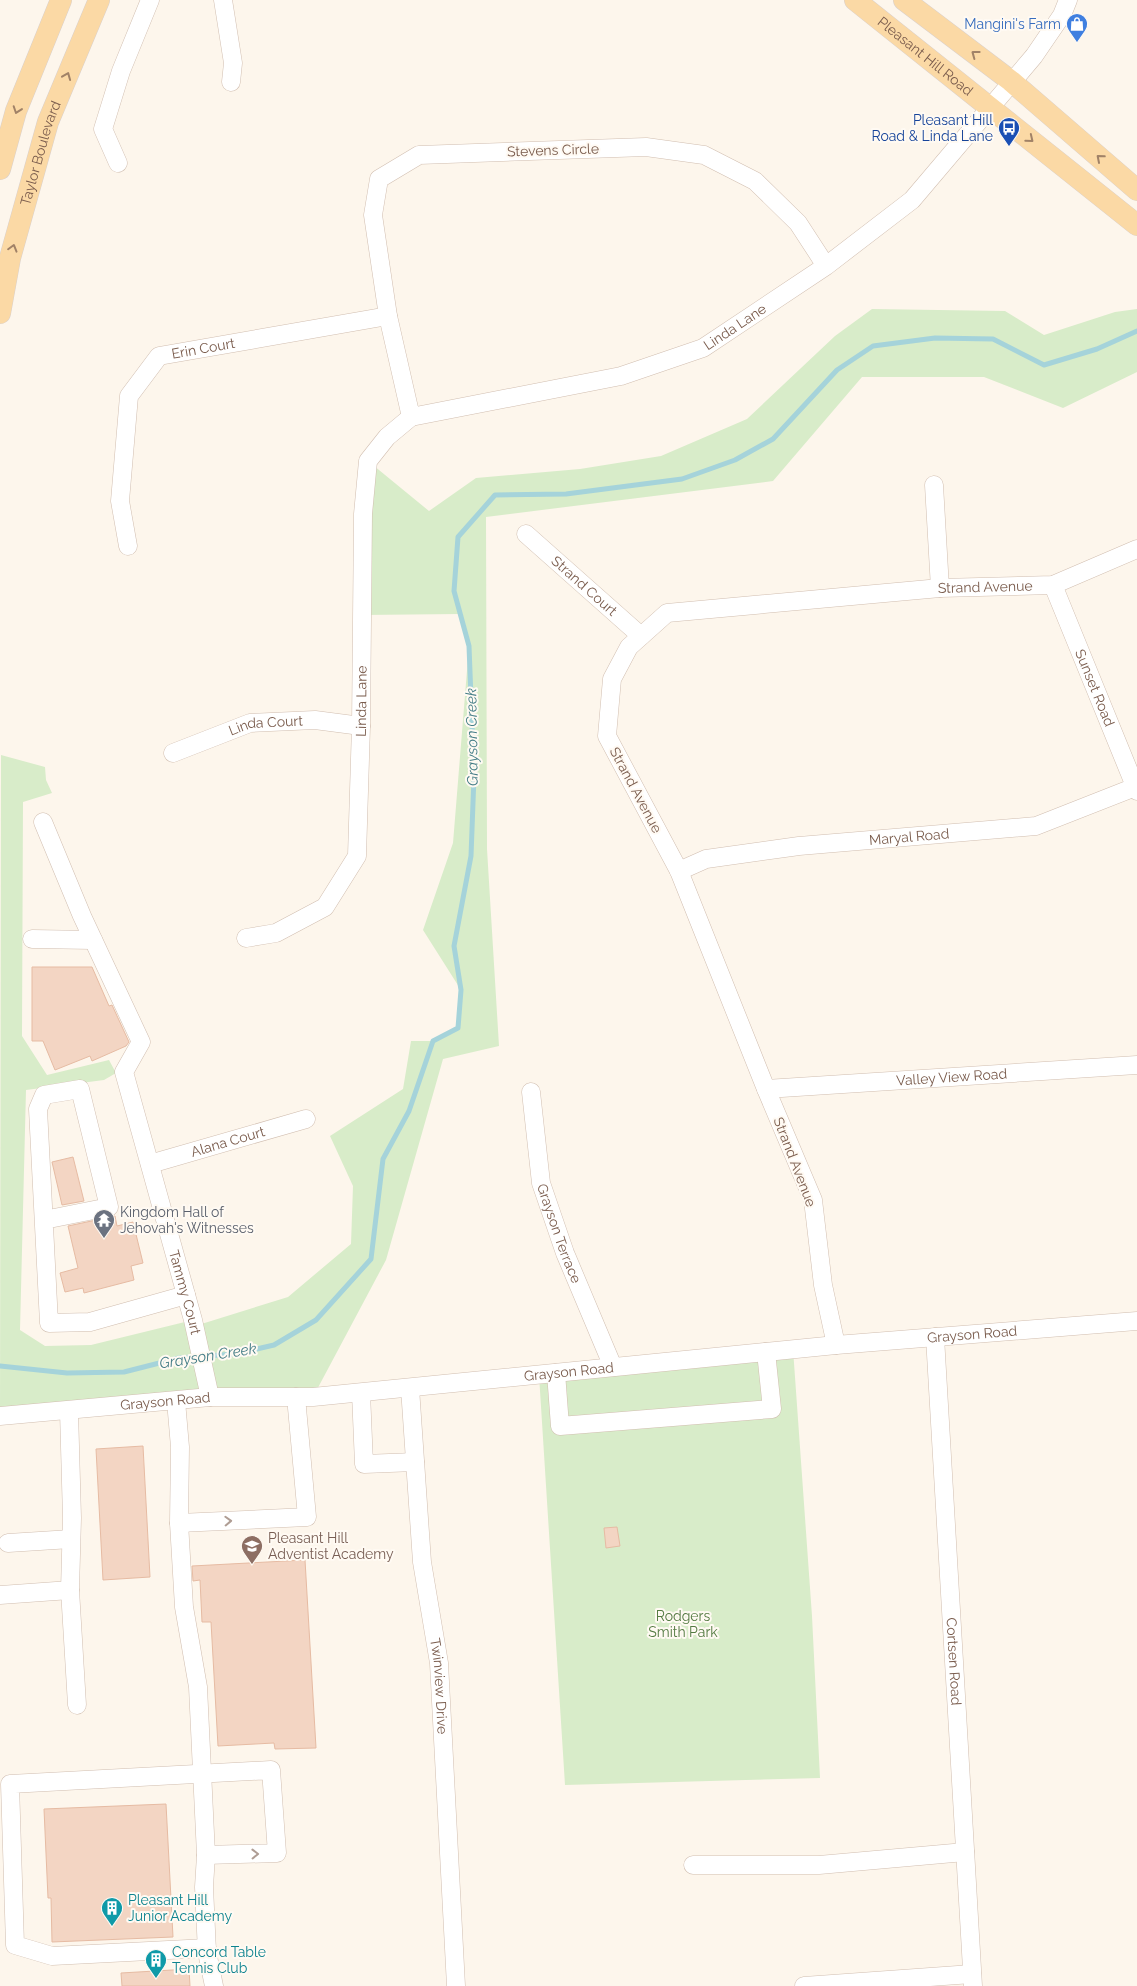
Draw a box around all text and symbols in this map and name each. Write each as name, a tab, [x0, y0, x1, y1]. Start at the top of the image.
shop icon: Mangini's Farm	[1065, 12, 1089, 43]
street label: Pleasant Hill Road	[875, 13, 976, 99]
place label: Mangini's Farm	[964, 16, 1061, 32]
one-way arrow	[971, 51, 981, 60]
one-way arrow	[60, 72, 71, 81]
street label: Taylor Boulevard	[17, 98, 64, 207]
one-way arrow	[13, 105, 23, 114]
place label: Pleasant Hill Road & Linda Lane	[871, 112, 993, 144]
bus stop icon: Pleasant Hill Road & Linda Lane	[997, 116, 1021, 147]
one-way arrow	[1024, 133, 1033, 141]
street label: Stevens Circle	[507, 140, 599, 160]
one-way arrow	[1097, 155, 1106, 164]
one-way arrow	[7, 243, 18, 252]
street label: Linda Lane	[701, 300, 769, 353]
street label: Erin Court	[170, 335, 236, 362]
street label: Strand Court	[548, 553, 621, 619]
street label: Strand Avenue	[938, 578, 1033, 596]
street label: Sunset Road	[1072, 647, 1118, 729]
street label: Linda Lane	[353, 665, 370, 737]
water label: Grayson Creek	[462, 688, 482, 786]
street label: Linda Court	[226, 713, 304, 739]
street label: Strand Avenue	[607, 744, 665, 836]
street label: Maryal Road	[868, 825, 950, 848]
street label: Valley View Road	[896, 1065, 1008, 1089]
street label: Strand Avenue	[771, 1115, 819, 1209]
street label: Alana Court	[189, 1123, 267, 1160]
street label: Grayson Terrace	[534, 1181, 585, 1285]
place label: Kingdom Hall of Jehovah's Witnesses	[120, 1204, 254, 1236]
temple icon: Kingdom Hall of Jehovah's Witnesses	[92, 1208, 116, 1239]
street label: Tammy Court	[166, 1248, 204, 1336]
street label: Grayson Road	[927, 1323, 1018, 1346]
water label: Grayson Creek	[158, 1339, 258, 1373]
street label: Grayson Road	[523, 1359, 615, 1384]
street label: Grayson Road	[120, 1389, 211, 1413]
one-way arrow	[224, 1515, 232, 1526]
place label: Pleasant Hill Adventist Academy	[268, 1530, 394, 1562]
school or university icon: Pleasant Hill Adventist Academy	[240, 1534, 264, 1565]
park label: Rodgers Smith Park	[648, 1608, 718, 1640]
street label: Cortsen Road	[943, 1617, 965, 1706]
street label: Twinview Drive	[427, 1637, 451, 1735]
one-way arrow	[251, 1848, 259, 1859]
place label: Pleasant Hill Junior Academy	[128, 1892, 232, 1924]
building icon: Pleasant Hill Junior Academy	[100, 1896, 124, 1927]
place label: Concord Table Tennis Club	[172, 1944, 266, 1976]
building icon: Concord Table Tennis Club	[144, 1948, 168, 1979]

